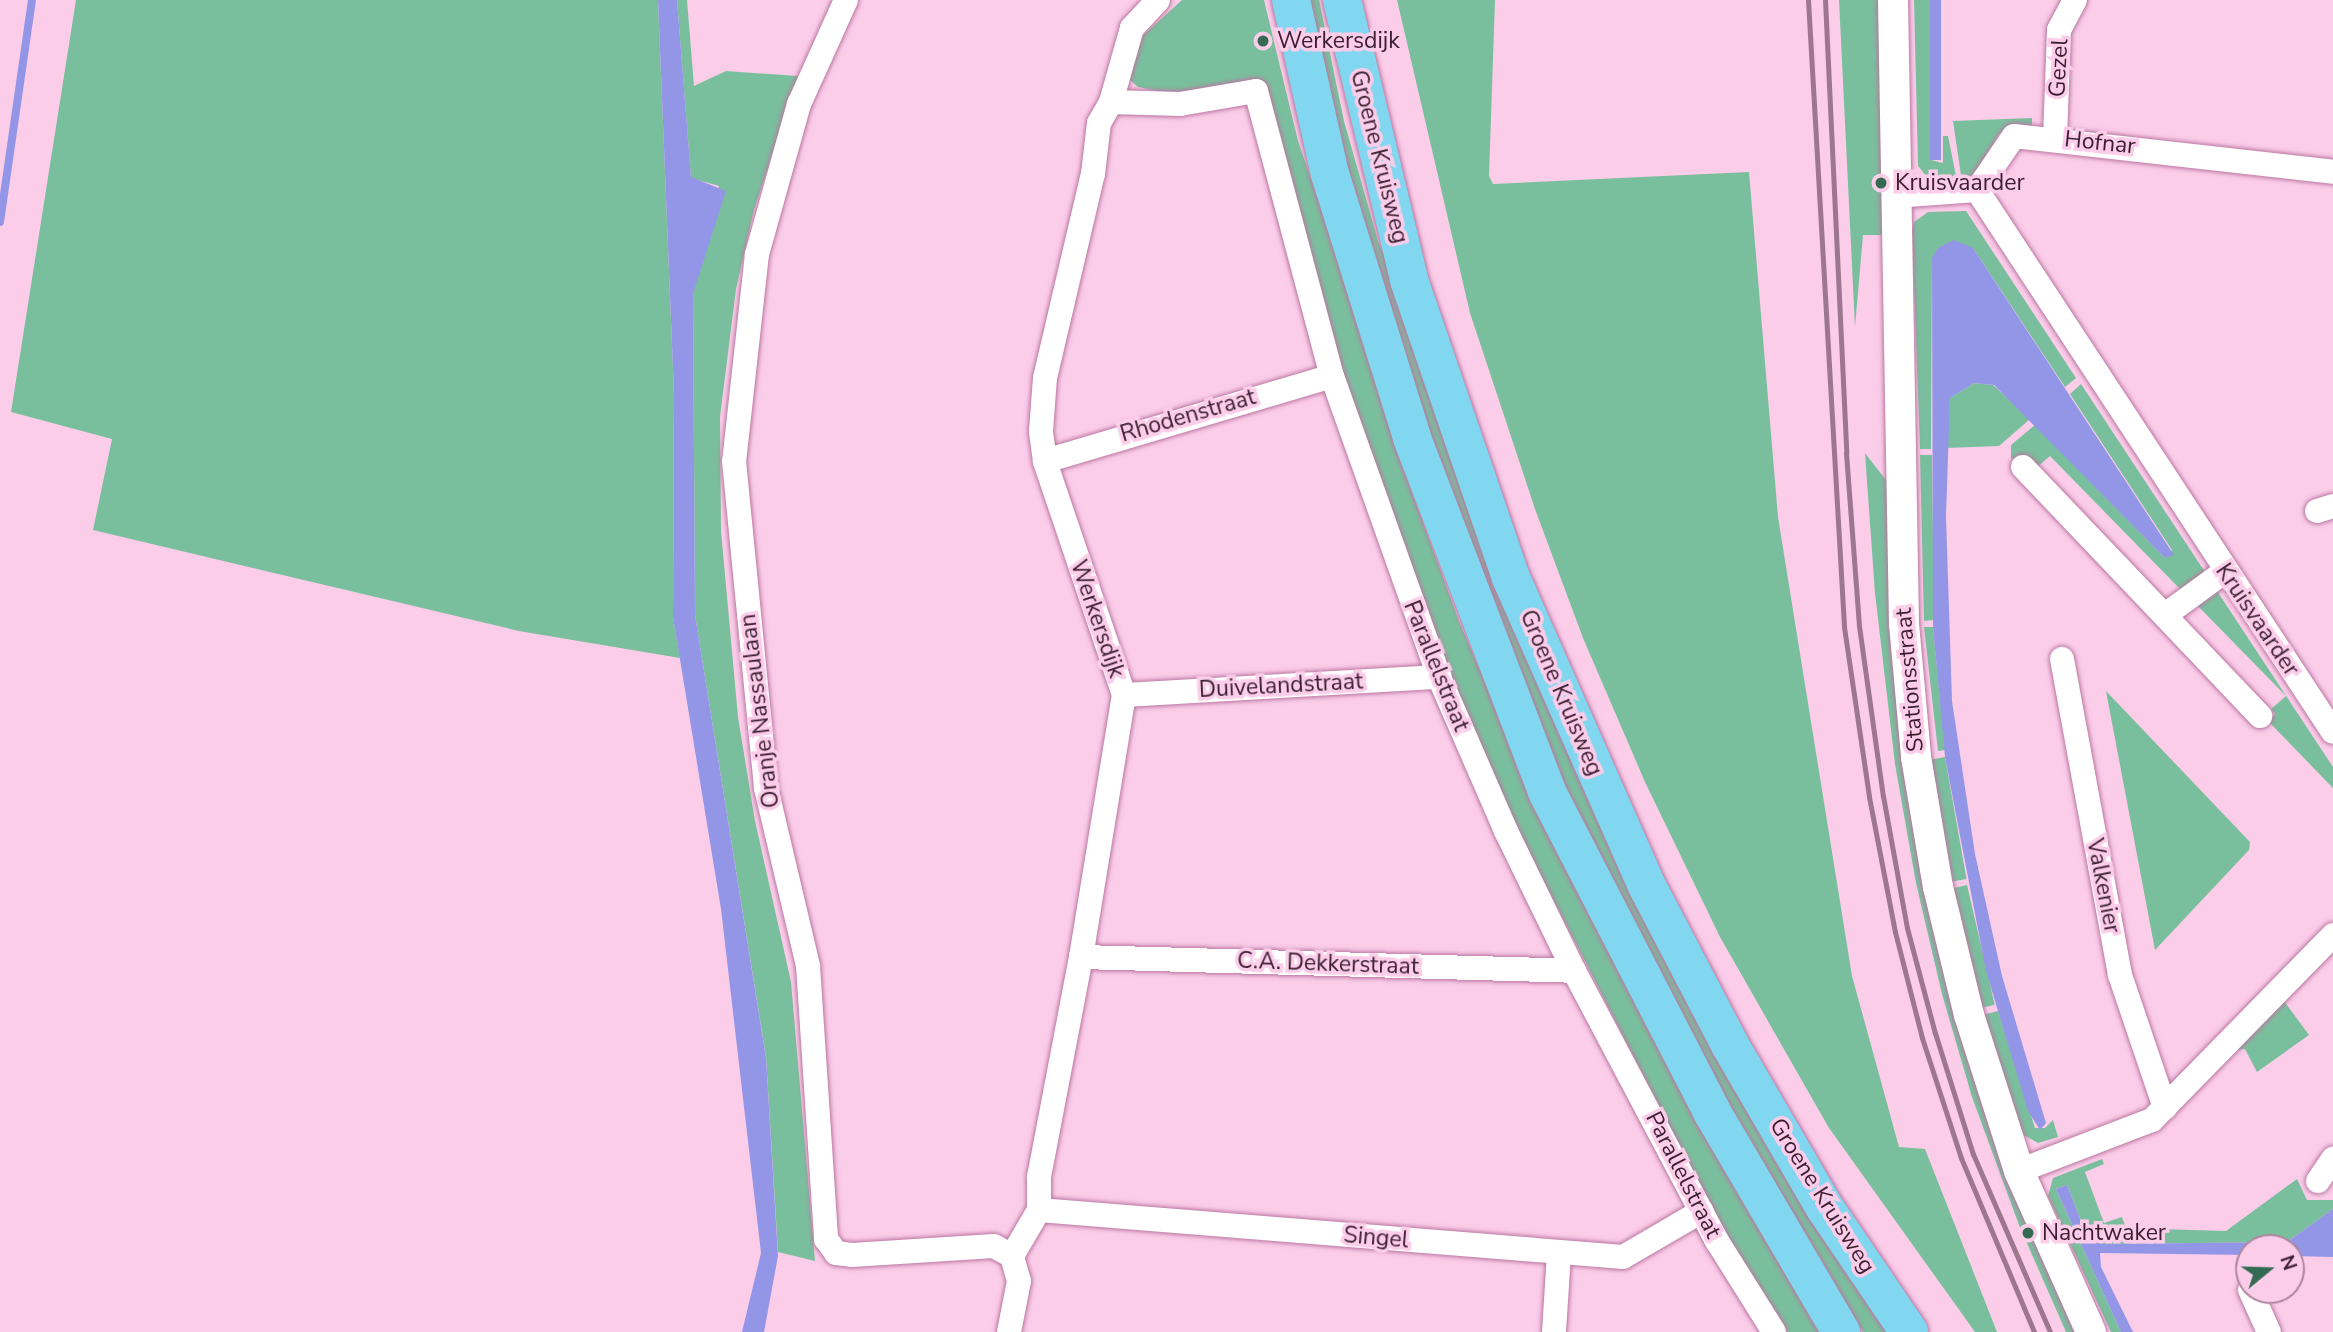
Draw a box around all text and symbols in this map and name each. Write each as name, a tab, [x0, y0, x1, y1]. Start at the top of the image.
place label: Werkersdijk	[1277, 27, 1400, 55]
marker: Werkersdijk	[1255, 33, 1271, 49]
street label: Gezel	[2044, 38, 2074, 98]
street label: Groene Kruisweg	[1344, 68, 1414, 246]
street label: Hofnar	[2063, 126, 2137, 160]
place label: Kruisvaarder	[1895, 169, 2025, 197]
marker: Kruisvaarder	[1873, 175, 1889, 191]
street label: Rhodenstraat	[1117, 384, 1259, 448]
street label: Werkersdijk	[1064, 556, 1130, 682]
street label: Kruisvaarder	[2209, 559, 2305, 681]
street label: Parallelstraat	[1397, 597, 1475, 735]
street label: Groene Kruisweg	[1514, 606, 1608, 780]
street label: Stationsstraat	[1890, 607, 1930, 753]
street label: Oranje Nassaulaan	[734, 612, 786, 810]
street label: Duivelandstraat	[1198, 668, 1364, 704]
street label: Valkenier	[2080, 836, 2126, 936]
street label: C.A. Dekkerstraat	[1237, 947, 1419, 981]
street label: Parallelstraat	[1639, 1107, 1727, 1243]
street label: Groene Kruisweg	[1763, 1113, 1881, 1279]
place label: Nachtwaker	[2042, 1219, 2166, 1247]
street label: Singel	[1342, 1221, 1410, 1255]
marker: Nachtwaker	[2020, 1225, 2036, 1241]
north arrow	[2235, 1234, 2305, 1304]
text: N	[2273, 1252, 2303, 1274]

